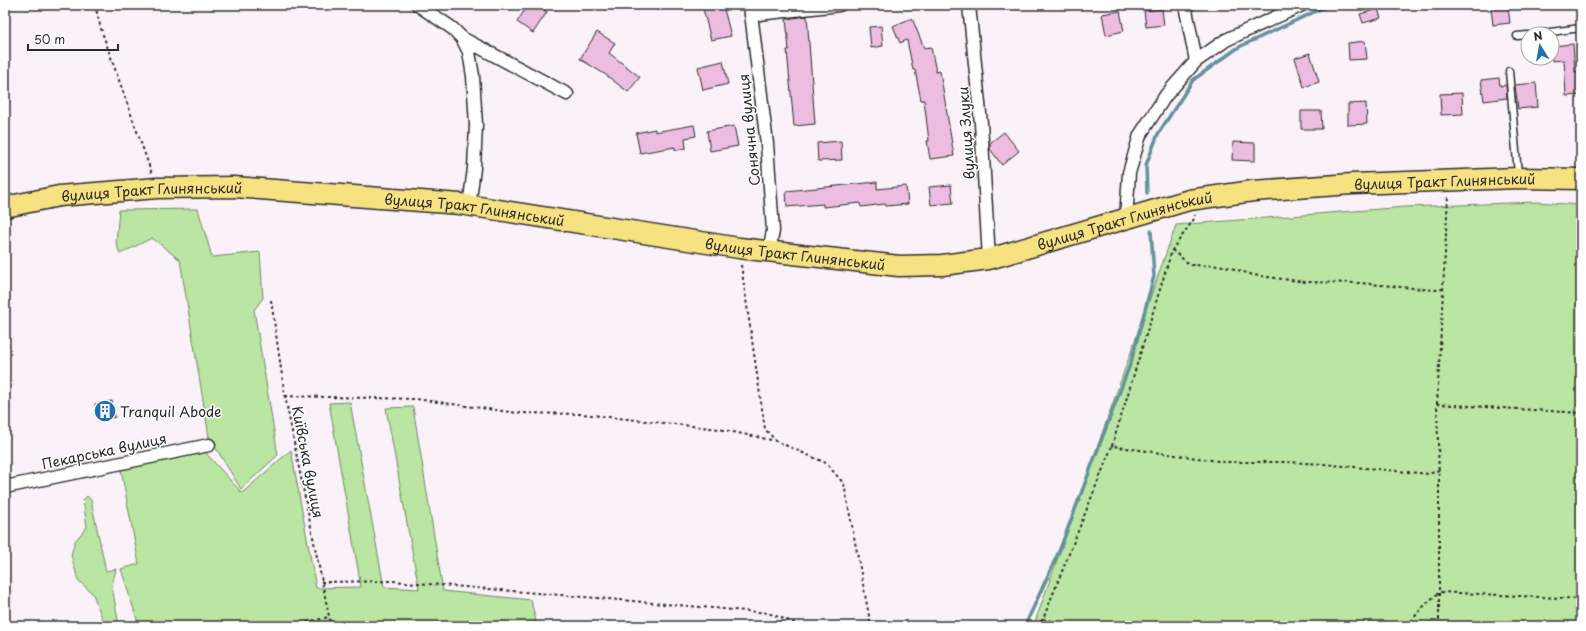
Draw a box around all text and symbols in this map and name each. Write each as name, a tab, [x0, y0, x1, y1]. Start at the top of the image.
scale bar	[28, 26, 118, 52]
north arrow	[1520, 26, 1560, 66]
text: N	[1532, 26, 1544, 45]
text: 50 m	[34, 30, 65, 48]
street label: Сонячна вулиця	[733, 73, 765, 187]
street label: вулиця Злуки	[952, 86, 980, 180]
street label: вулиця Тракт Глинянський	[1354, 167, 1535, 194]
street label: вулиця Тракт Глинянський	[60, 177, 243, 206]
street label: вулиця Тракт Глинянський	[1034, 186, 1213, 255]
street label: вулиця Тракт Глинянський	[384, 188, 566, 231]
street label: вулиця Тракт Глинянський	[704, 232, 886, 275]
building icon: Tranquil Abode	[92, 398, 118, 424]
place label: Tranquil Abode	[120, 401, 221, 422]
street label: Київська вулиця	[287, 404, 329, 520]
street label: Пекарська вулиця	[40, 428, 168, 474]

